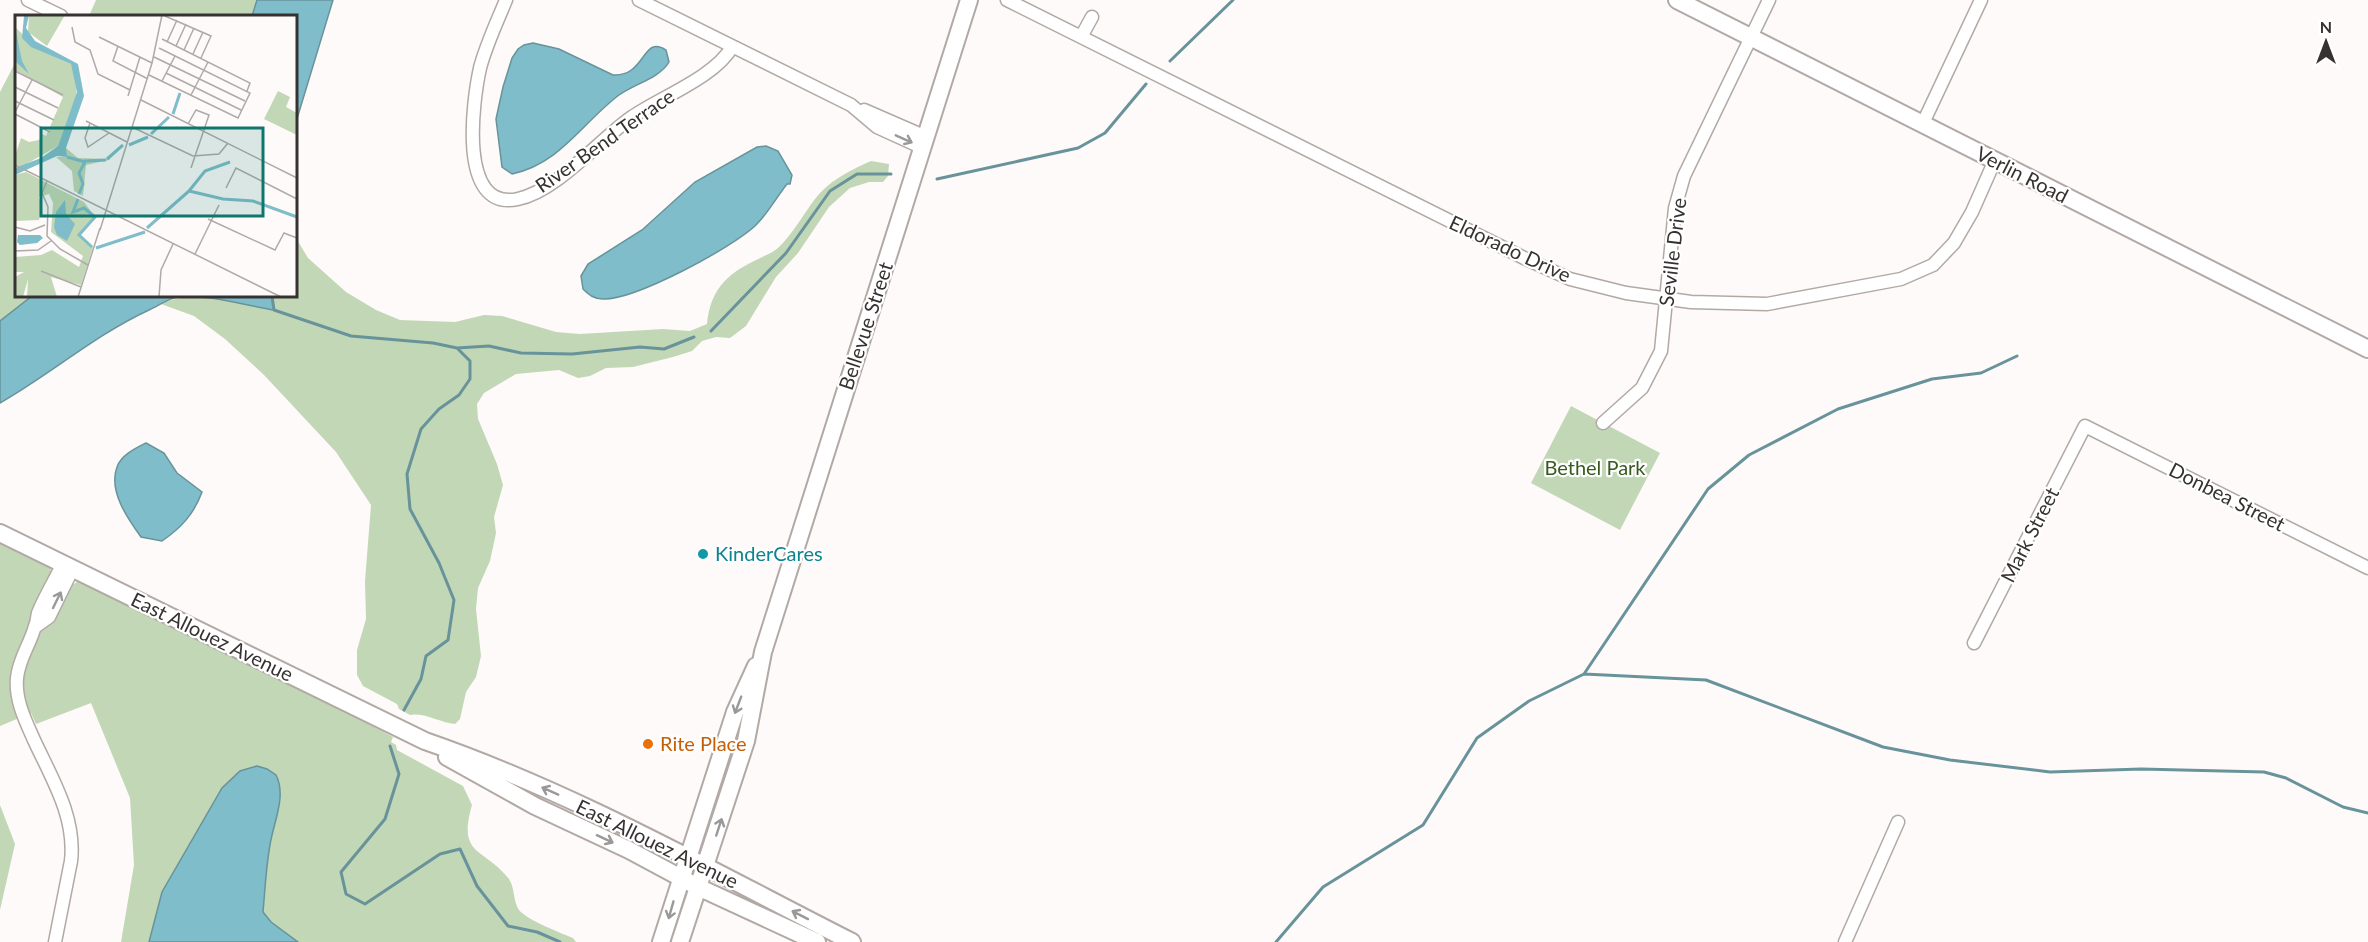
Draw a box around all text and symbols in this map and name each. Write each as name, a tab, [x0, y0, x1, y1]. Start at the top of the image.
north arrow	[2296, 12, 2356, 72]
inset map	[15, 15, 297, 297]
text: N	[2320, 17, 2332, 36]
street label: River Bend Terrace	[530, 83, 679, 197]
one-way arrow	[894, 134, 912, 145]
street label: Verlin Road	[1972, 141, 2072, 208]
street label: Seville Drive	[1653, 196, 1691, 307]
street label: Eldorado Drive	[1446, 210, 1575, 287]
street label: Bellevue Street	[833, 259, 897, 393]
park label: Bethel Park	[1544, 455, 1646, 479]
street label: Donbea Street	[2165, 457, 2290, 536]
street label: Mark Street	[1995, 483, 2063, 586]
place label: KinderCares	[715, 541, 823, 565]
marker: KinderCares	[696, 547, 710, 561]
street label: East Allouez Avenue	[127, 586, 297, 686]
one-way arrow	[52, 592, 64, 610]
one-way arrow	[732, 695, 743, 713]
place label: Rite Place	[660, 731, 747, 755]
marker: Rite Place	[641, 737, 655, 751]
one-way arrow	[541, 785, 559, 797]
street label: East Allouez Avenue	[572, 793, 742, 893]
one-way arrow	[714, 818, 725, 837]
one-way arrow	[595, 834, 613, 846]
one-way arrow	[665, 900, 676, 919]
one-way arrow	[791, 909, 809, 921]

